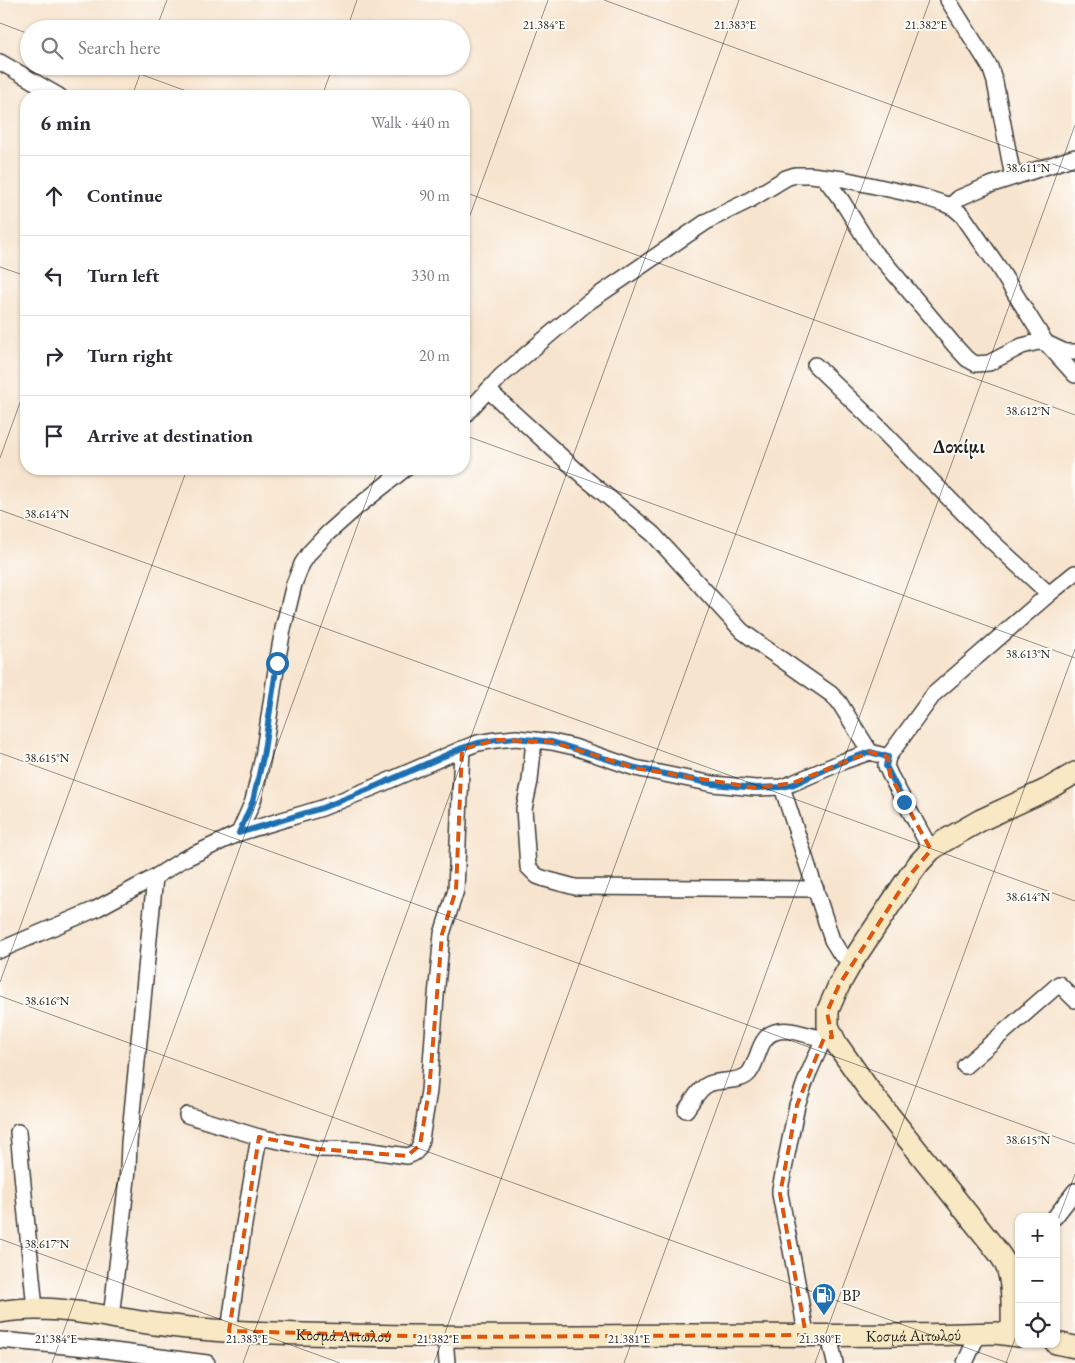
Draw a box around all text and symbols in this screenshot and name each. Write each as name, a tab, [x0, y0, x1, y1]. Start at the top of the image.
text: 21.384°E	[523, 17, 565, 33]
text: 21.383°E	[714, 17, 756, 33]
text: 21.382°E	[905, 17, 947, 33]
search box	[20, 20, 470, 75]
icon: search	[38, 34, 66, 62]
text: Search here	[78, 35, 160, 60]
text: 6 min	[40, 109, 91, 136]
text: Walk · 440 m	[371, 112, 450, 133]
text: 38.611°N	[1006, 160, 1051, 176]
icon: ahead	[40, 182, 68, 210]
text: Continue	[87, 183, 162, 208]
text: 90 m	[419, 185, 450, 206]
icon: left	[40, 262, 68, 290]
text: Turn left	[87, 263, 159, 288]
text: 330 m	[411, 265, 450, 286]
icon: right	[40, 342, 68, 370]
text: Turn right	[87, 343, 173, 368]
text: 20 m	[419, 345, 450, 366]
text: 38.612°N	[1006, 403, 1051, 419]
icon: arrive	[40, 422, 68, 450]
text: Arrive at destination	[87, 423, 253, 448]
district label: Δοκίμι	[933, 434, 985, 459]
text: 38.614°N	[25, 506, 70, 522]
text: 38.613°N	[1006, 646, 1051, 662]
route start	[266, 652, 289, 675]
text: 38.615°N	[25, 750, 70, 766]
route end	[893, 791, 916, 814]
text: 38.614°N	[1006, 889, 1051, 905]
text: 38.616°N	[25, 993, 70, 1009]
text: 38.615°N	[1006, 1132, 1051, 1148]
map controls	[1015, 1213, 1060, 1348]
button: +	[1015, 1213, 1060, 1258]
text: 38.617°N	[25, 1236, 70, 1252]
button: −	[1015, 1258, 1060, 1303]
fuel station icon: BP	[811, 1282, 837, 1316]
place label: BP	[842, 1285, 860, 1306]
button: locate	[1015, 1303, 1060, 1348]
street label: Κοσμά Αιτωλού	[295, 1323, 391, 1346]
street label: Κοσμά Αιτωλού	[866, 1324, 961, 1346]
text: 21.384°E	[35, 1331, 77, 1347]
text: 21.383°E	[226, 1331, 268, 1347]
text: 21.382°E	[417, 1331, 459, 1347]
text: 21.381°E	[608, 1331, 650, 1347]
text: 21.380°E	[799, 1331, 841, 1347]

